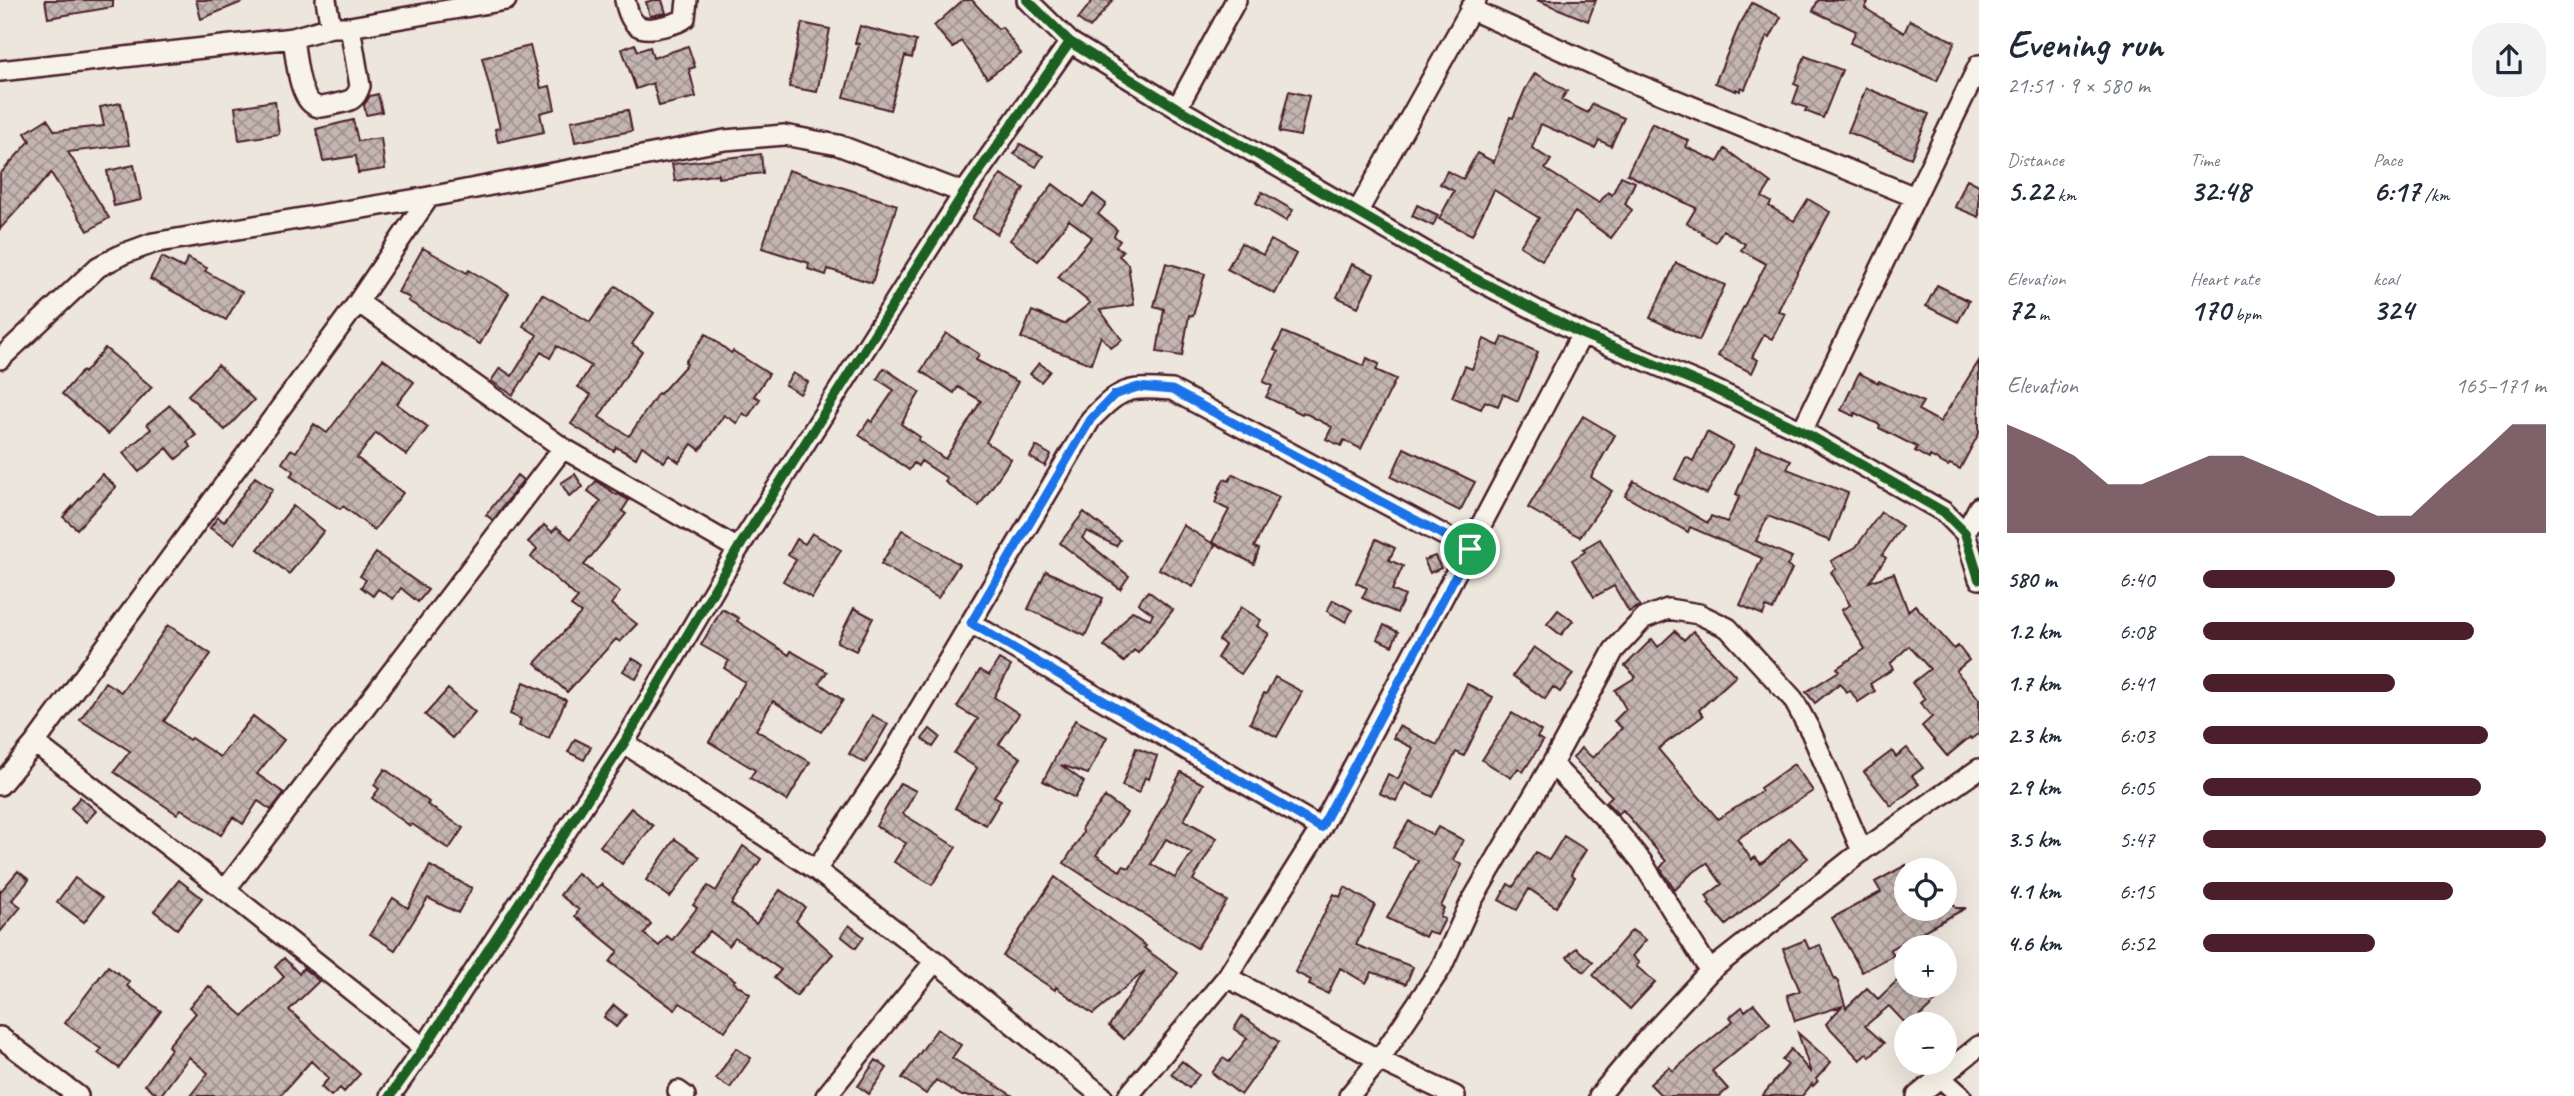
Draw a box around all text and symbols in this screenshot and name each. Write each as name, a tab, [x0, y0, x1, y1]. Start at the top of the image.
text: Evening run	[2007, 21, 2163, 68]
button: share	[2472, 23, 2546, 97]
text: 21:51 · 9 × 580 m	[2007, 71, 2150, 100]
text: Distance	[2007, 148, 2064, 172]
text: Time	[2190, 148, 2219, 172]
text: Pace	[2373, 148, 2402, 172]
text: 5.22	[2007, 172, 2053, 210]
text: 32:48	[2190, 172, 2250, 210]
text: 6:17	[2373, 172, 2420, 210]
text: km	[2053, 183, 2076, 207]
text: /km	[2420, 183, 2449, 207]
text: Elevation	[2007, 267, 2065, 291]
text: Heart rate	[2190, 267, 2259, 291]
text: kcal	[2373, 267, 2398, 291]
text: 72	[2007, 291, 2034, 329]
text: 170	[2190, 291, 2230, 329]
text: 324	[2373, 291, 2414, 329]
text: m	[2034, 302, 2049, 326]
text: bpm	[2230, 302, 2261, 326]
text: Elevation	[2007, 371, 2078, 400]
text: 165–171 m	[2455, 371, 2546, 400]
pin	[1440, 519, 1500, 579]
icon: arrive	[1451, 530, 1489, 568]
text: 580 m	[2007, 565, 2056, 594]
text: 6:40	[2119, 565, 2155, 594]
text: 1.2 km	[2007, 617, 2061, 646]
text: 6:08	[2119, 617, 2155, 646]
text: 1.7 km	[2007, 669, 2060, 698]
text: 6:41	[2119, 669, 2155, 698]
text: 2.3 km	[2007, 721, 2061, 750]
text: 6:03	[2119, 721, 2155, 750]
text: 2.9 km	[2007, 773, 2060, 802]
text: 6:05	[2119, 773, 2155, 802]
text: 3.5 km	[2007, 825, 2060, 854]
text: 5:47	[2119, 825, 2155, 854]
map controls	[1894, 858, 1957, 1075]
button: locate	[1894, 858, 1957, 921]
text: 4.1 km	[2007, 877, 2061, 906]
text: 6:15	[2119, 877, 2155, 906]
text: 4.6 km	[2007, 929, 2061, 958]
text: 6:52	[2119, 929, 2155, 958]
button: +	[1894, 935, 1957, 998]
button: −	[1894, 1012, 1957, 1075]

